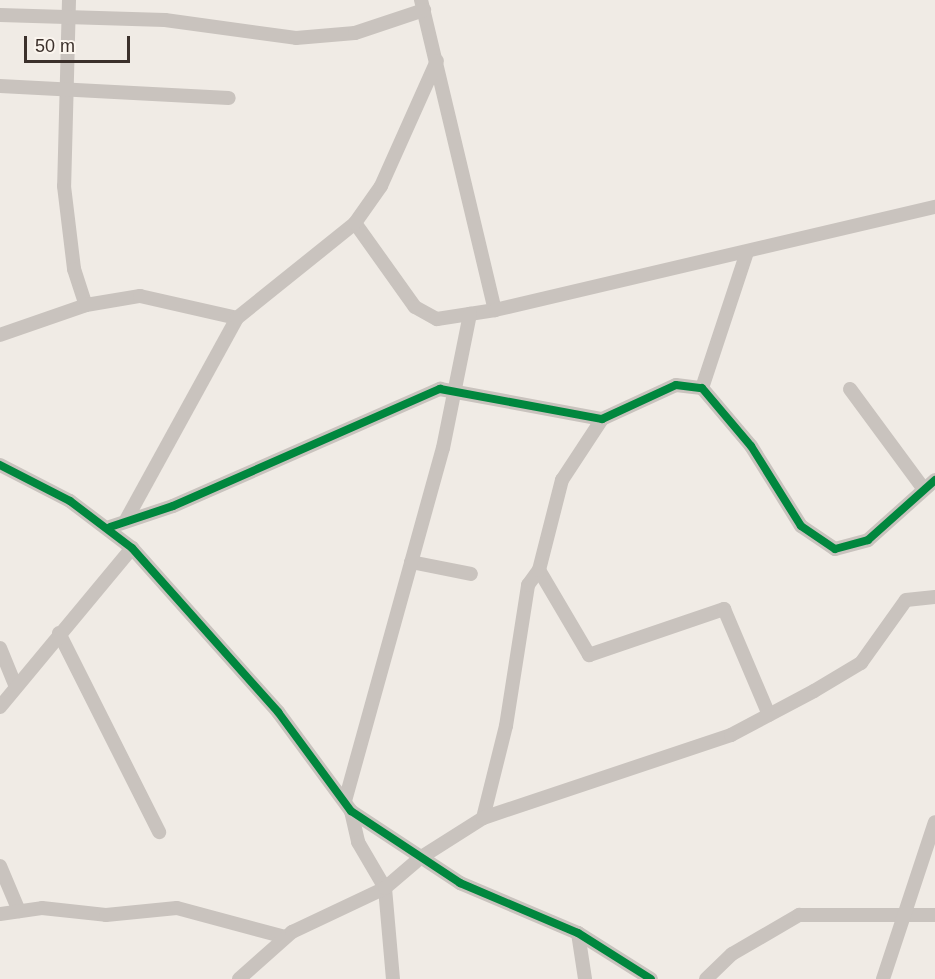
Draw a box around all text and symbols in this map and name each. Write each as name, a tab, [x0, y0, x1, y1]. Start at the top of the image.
scale bar	[27, 24, 134, 62]
text: 50 m	[35, 36, 75, 56]

